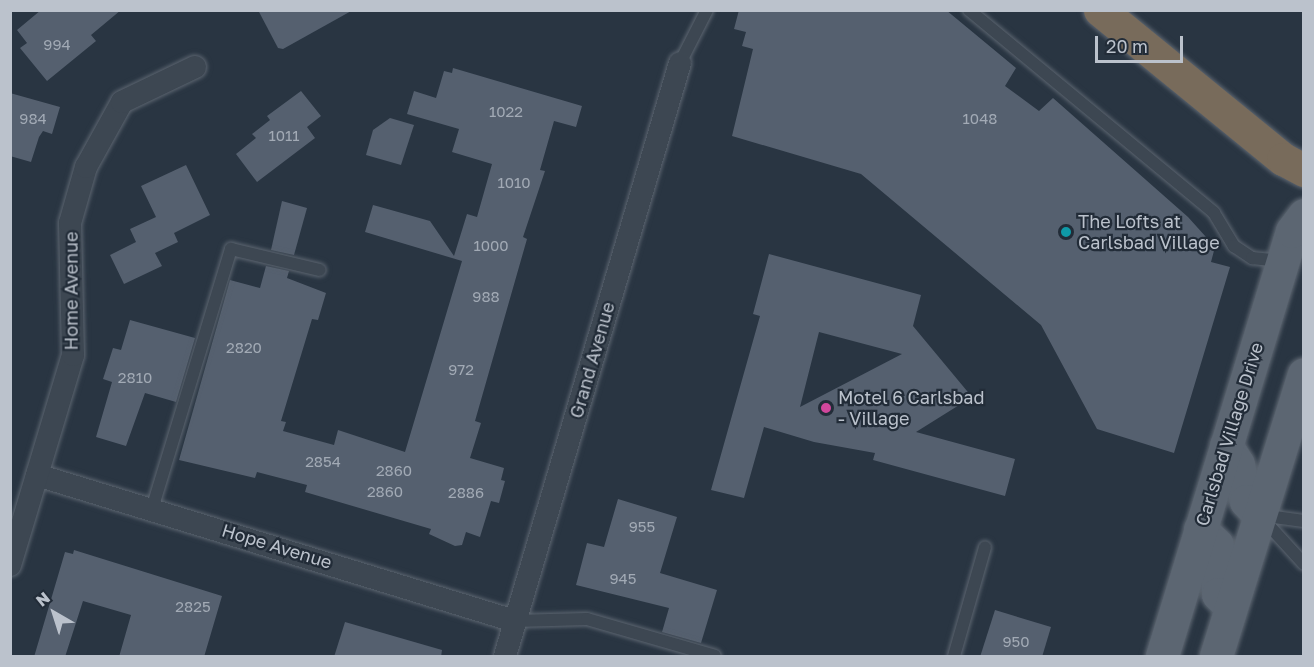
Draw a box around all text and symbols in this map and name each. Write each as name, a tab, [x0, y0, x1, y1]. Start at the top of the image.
scale bar	[1098, 24, 1186, 62]
text: 20 m	[1106, 35, 1148, 57]
house number: 994	[43, 36, 71, 54]
house number: 1022	[489, 103, 523, 121]
house number: 984	[19, 110, 47, 128]
house number: 1048	[963, 110, 997, 128]
house number: 1011	[268, 127, 300, 145]
house number: 1010	[497, 174, 531, 192]
place label: The Lofts at Carlsbad Village	[1078, 211, 1220, 254]
marker: The Lofts at Carlsbad Village	[1059, 225, 1073, 239]
street label: Home Avenue	[60, 232, 82, 350]
house number: 1000	[473, 237, 509, 255]
house number: 988	[472, 288, 500, 306]
street label: Grand Avenue	[565, 299, 619, 421]
house number: 2820	[226, 339, 262, 357]
street label: Carlsbad Village Drive	[1191, 340, 1267, 528]
house number: 972	[448, 361, 474, 379]
house number: 2810	[118, 369, 152, 387]
place label: Motel 6 Carlsbad - Village	[838, 387, 985, 430]
marker: Motel 6 Carlsbad - Village	[819, 401, 833, 415]
house number: 2854	[305, 453, 341, 471]
house number: 2860	[376, 462, 412, 480]
house number: 2860	[367, 483, 403, 501]
house number: 2886	[448, 484, 484, 502]
house number: 955	[629, 518, 655, 536]
street label: Hope Avenue	[219, 519, 335, 573]
house number: 945	[610, 570, 636, 588]
north arrow	[24, 583, 84, 643]
text: N	[32, 587, 54, 611]
house number: 2825	[175, 598, 211, 616]
house number: 950	[1002, 633, 1030, 651]

